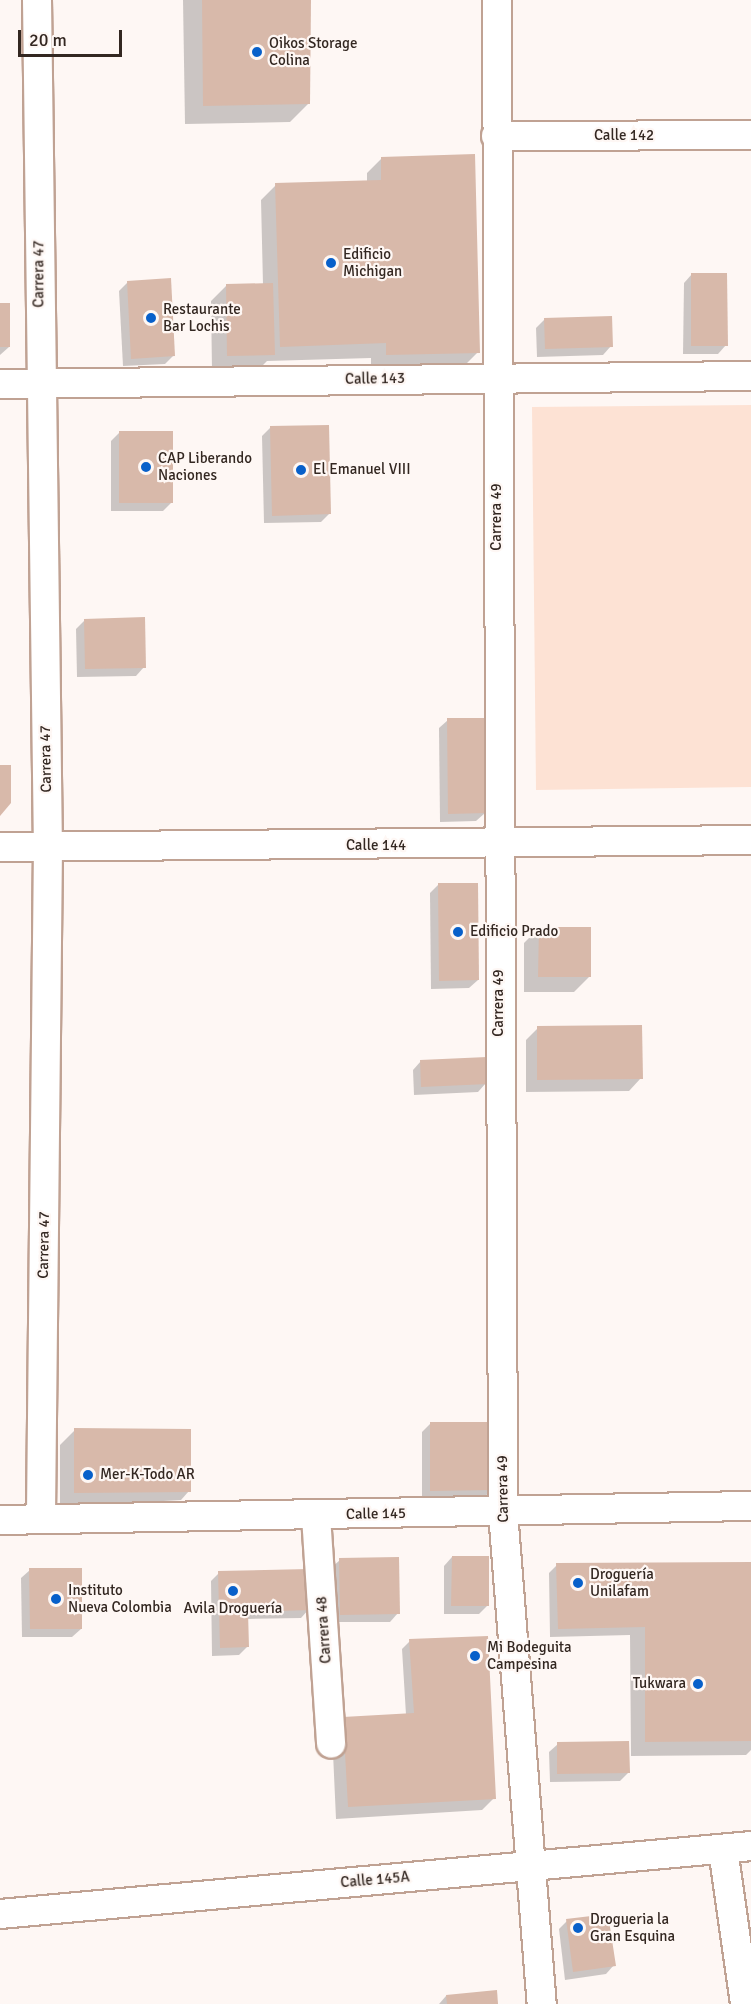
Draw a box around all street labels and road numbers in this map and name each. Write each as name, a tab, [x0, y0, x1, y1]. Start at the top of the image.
street label: Calle 142	[594, 127, 654, 145]
street label: Carrera 47	[30, 240, 48, 308]
street label: Calle 143	[345, 369, 405, 389]
street label: Carrera 49	[488, 483, 506, 551]
street label: Carrera 47	[36, 725, 56, 793]
street label: Calle 144	[346, 837, 406, 855]
street label: Carrera 49	[490, 969, 508, 1037]
street label: Carrera 47	[34, 1211, 54, 1279]
street label: Carrera 49	[493, 1455, 513, 1523]
street label: Calle 145	[346, 1504, 406, 1524]
street label: Carrera 48	[313, 1596, 335, 1664]
street label: Calle 145A	[340, 1868, 410, 1892]

